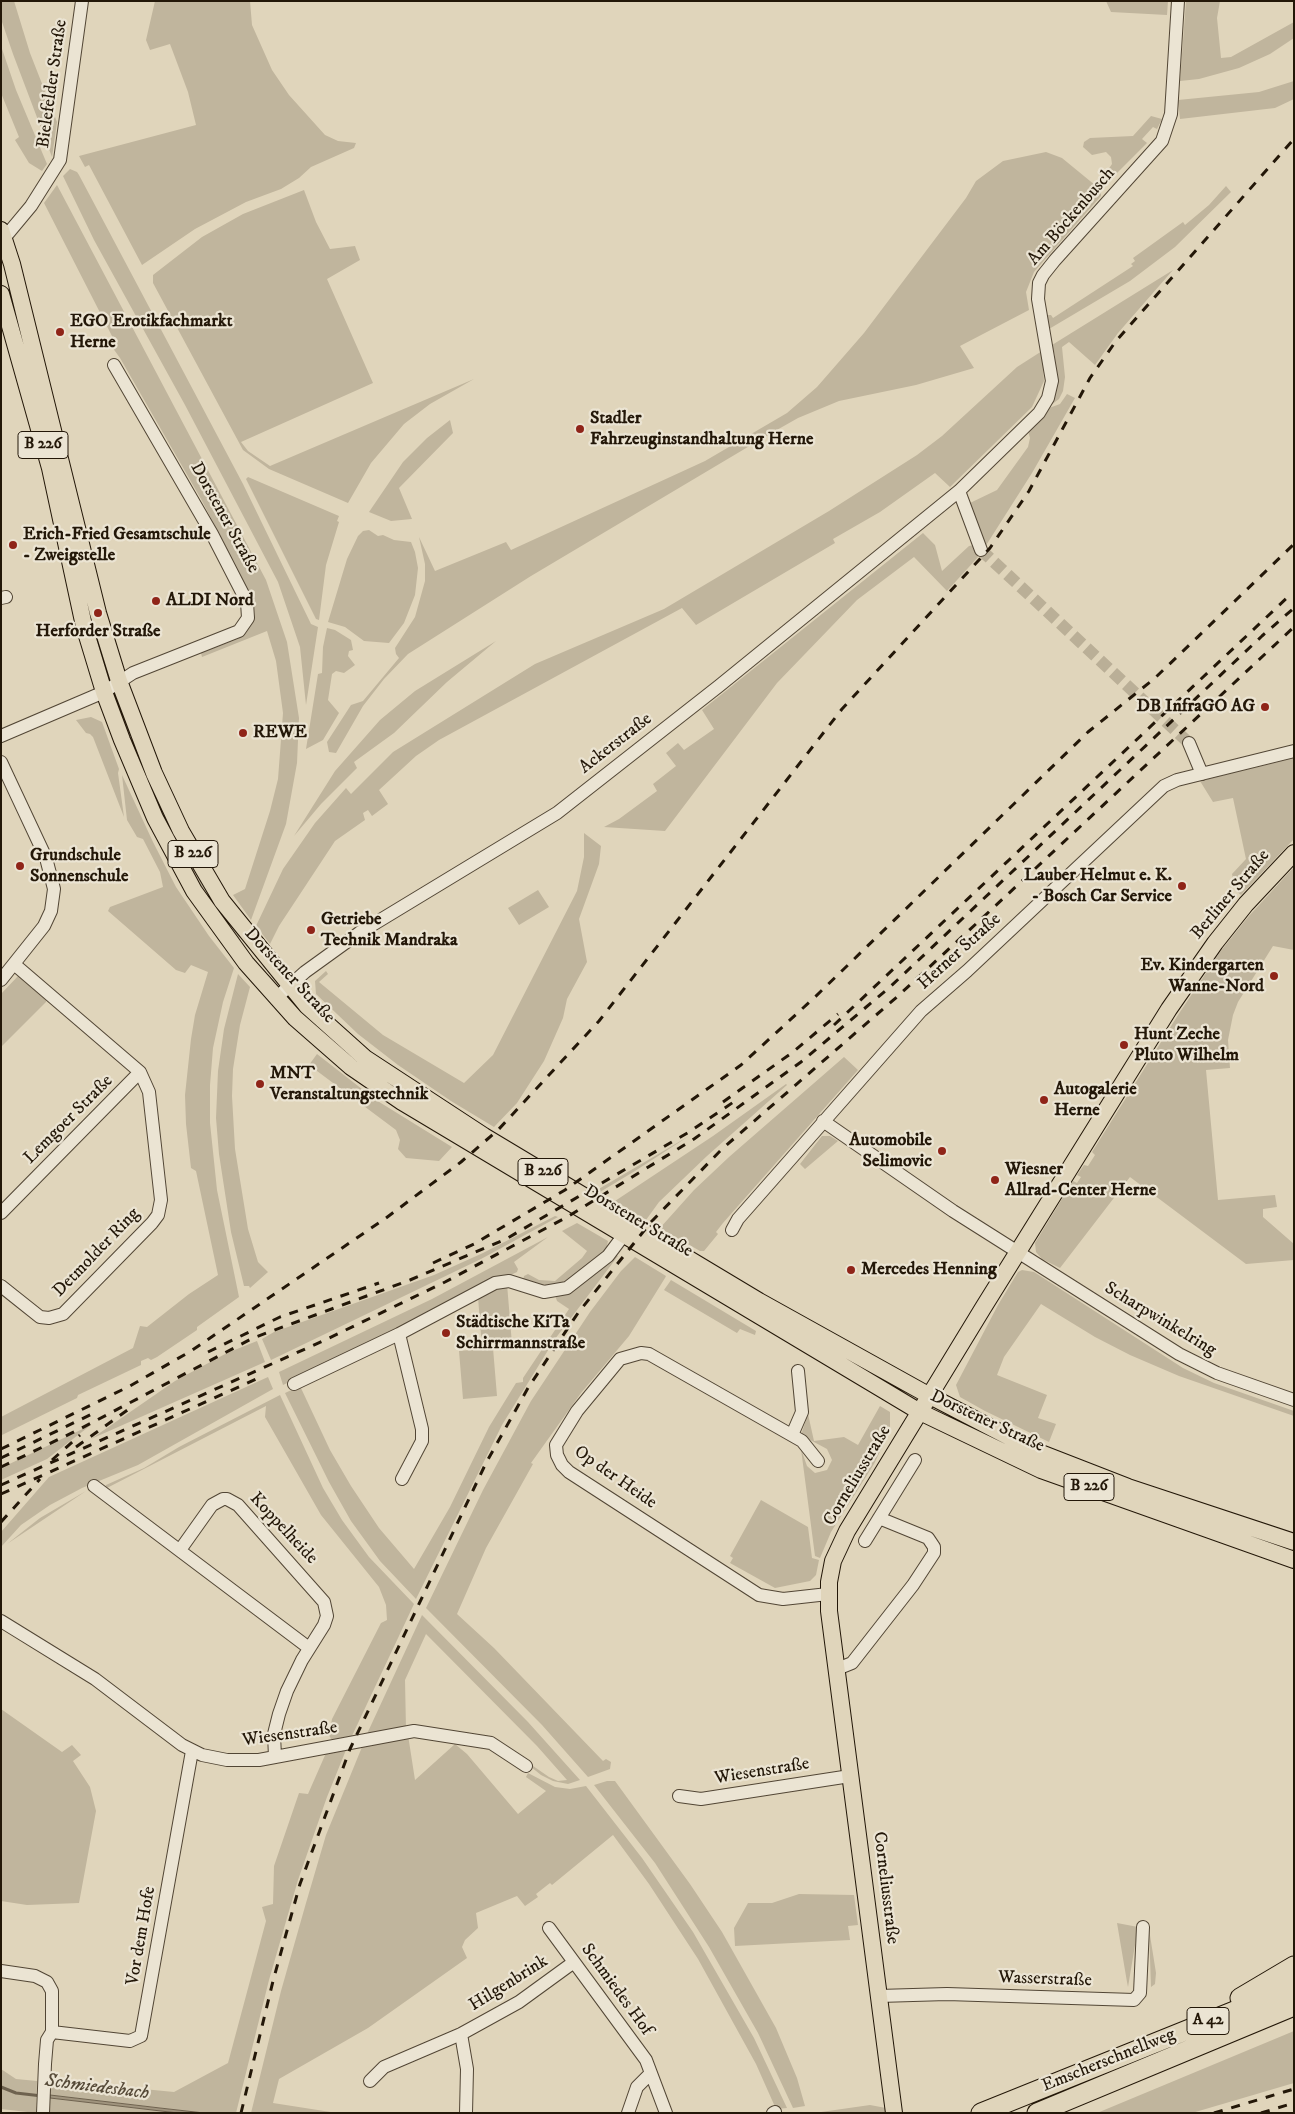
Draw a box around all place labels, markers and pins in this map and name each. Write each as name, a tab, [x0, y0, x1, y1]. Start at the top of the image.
place label: EGO Erotikfachmarkt Herne	[70, 311, 232, 354]
marker: EGO Erotikfachmarkt Herne	[54, 326, 66, 338]
place label: Stadler Fahrzeuginstandhaltung Herne	[590, 408, 813, 450]
marker: Stadler Fahrzeuginstandhaltung Herne	[574, 423, 586, 435]
place label: Erich-Fried Gesamtschule - Zweigstelle	[23, 524, 211, 566]
marker: Erich-Fried Gesamtschule - Zweigstelle	[7, 539, 19, 551]
place label: ALDI Nord	[166, 590, 254, 612]
marker: ALDI Nord	[150, 595, 162, 607]
marker: Herforder Straße	[92, 607, 104, 619]
place label: Herforder Straße	[36, 621, 160, 643]
place label: DB InfraGO AG	[1137, 696, 1255, 718]
marker: DB InfraGO AG	[1259, 701, 1271, 713]
place label: REWE	[253, 722, 307, 744]
marker: REWE	[237, 727, 249, 739]
place label: Grundschule Sonnenschule	[30, 845, 128, 888]
marker: Grundschule Sonnenschule	[14, 860, 26, 872]
place label: Lauber Helmut e. K. - Bosch Car Service	[1024, 865, 1172, 908]
marker: Lauber Helmut e. K. - Bosch Car Service	[1176, 880, 1188, 892]
place label: Getriebe Technik Mandraka	[321, 909, 458, 952]
marker: Getriebe Technik Mandraka	[305, 924, 317, 936]
place label: Ev. Kindergarten Wanne-Nord	[1141, 955, 1264, 998]
marker: Ev. Kindergarten Wanne-Nord	[1268, 970, 1280, 982]
place label: Hunt Zeche Pluto Wilhelm	[1134, 1024, 1239, 1066]
marker: Hunt Zeche Pluto Wilhelm	[1118, 1039, 1130, 1051]
place label: MNT Veranstaltungstechnik	[270, 1063, 428, 1106]
marker: MNT Veranstaltungstechnik	[254, 1078, 266, 1090]
place label: Autogalerie Herne	[1054, 1079, 1137, 1122]
marker: Autogalerie Herne	[1038, 1094, 1050, 1106]
place label: Automobile Selimovic	[849, 1130, 932, 1172]
marker: Automobile Selimovic	[936, 1145, 948, 1157]
place label: Wiesner Allrad-Center Herne	[1005, 1159, 1156, 1202]
marker: Wiesner Allrad-Center Herne	[989, 1174, 1001, 1186]
place label: Mercedes Henning	[861, 1259, 997, 1281]
marker: Mercedes Henning	[845, 1264, 857, 1276]
place label: Städtische KiTa Schirrmannstraße	[456, 1312, 585, 1355]
marker: Städtische KiTa Schirrmannstraße	[440, 1327, 452, 1339]

